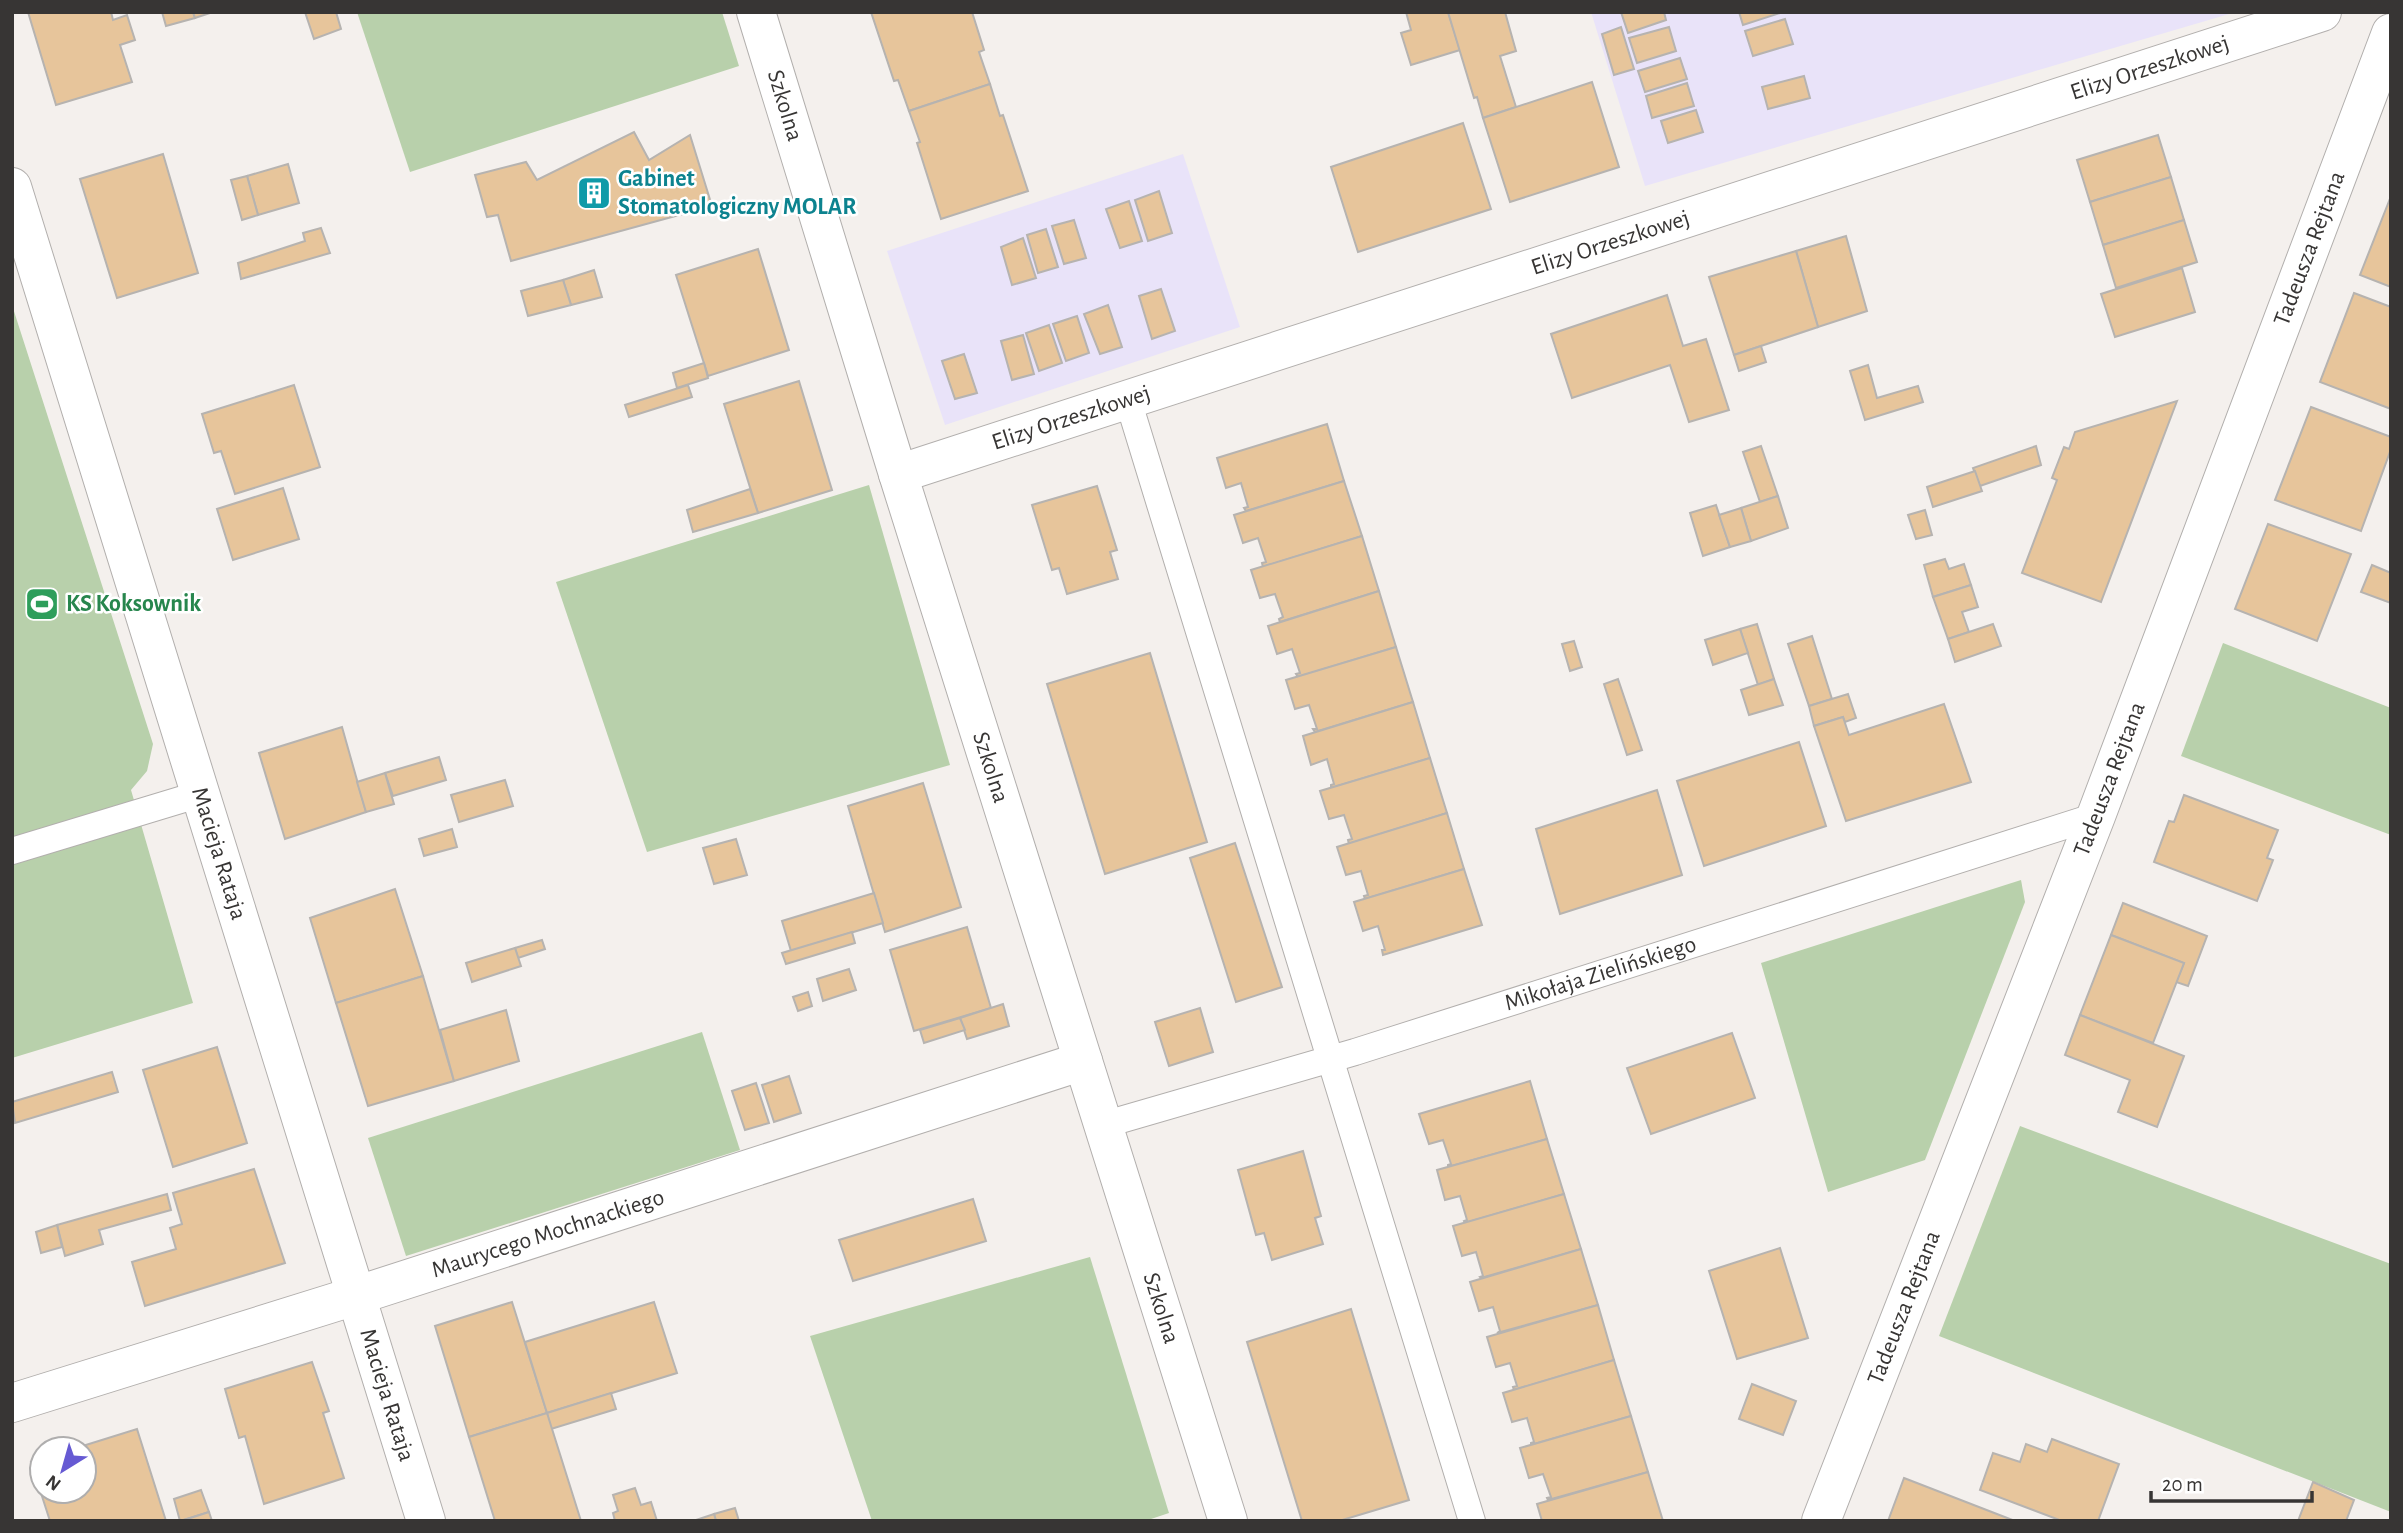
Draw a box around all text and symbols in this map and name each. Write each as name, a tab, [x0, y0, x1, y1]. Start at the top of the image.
street label: Elizy Orzeszkowej	[2068, 31, 2232, 105]
street label: Szkolna	[763, 67, 807, 144]
place label: Gabinet Stomatologiczny MOLAR	[618, 167, 856, 219]
street label: Tadeusza Rejtana	[2270, 168, 2350, 329]
building icon: Gabinet Stomatologiczny MOLAR	[575, 174, 613, 212]
street label: Elizy Orzeszkowej	[1528, 206, 1693, 280]
street label: Elizy Orzeszkowej	[989, 381, 1153, 455]
sports icon: KS Koksownik	[23, 585, 61, 623]
place label: KS Koksownik	[66, 592, 201, 616]
street label: Tadeusza Rejtana	[2070, 699, 2150, 860]
street label: Szkolna	[968, 729, 1013, 806]
street label: Macieja Rataja	[187, 784, 251, 923]
street label: Mikołaja Zielińskiego	[1502, 932, 1699, 1016]
street label: Maurycego Mochnackiego	[429, 1185, 667, 1282]
street label: Tadeusza Rejtana	[1863, 1227, 1945, 1388]
street label: Szkolna	[1139, 1270, 1183, 1347]
street label: Macieja Rataja	[355, 1326, 419, 1464]
north arrow	[28, 1435, 98, 1505]
scale bar	[2151, 1460, 2312, 1504]
text: N	[43, 1471, 65, 1494]
text: 20 m	[2162, 1474, 2203, 1495]

